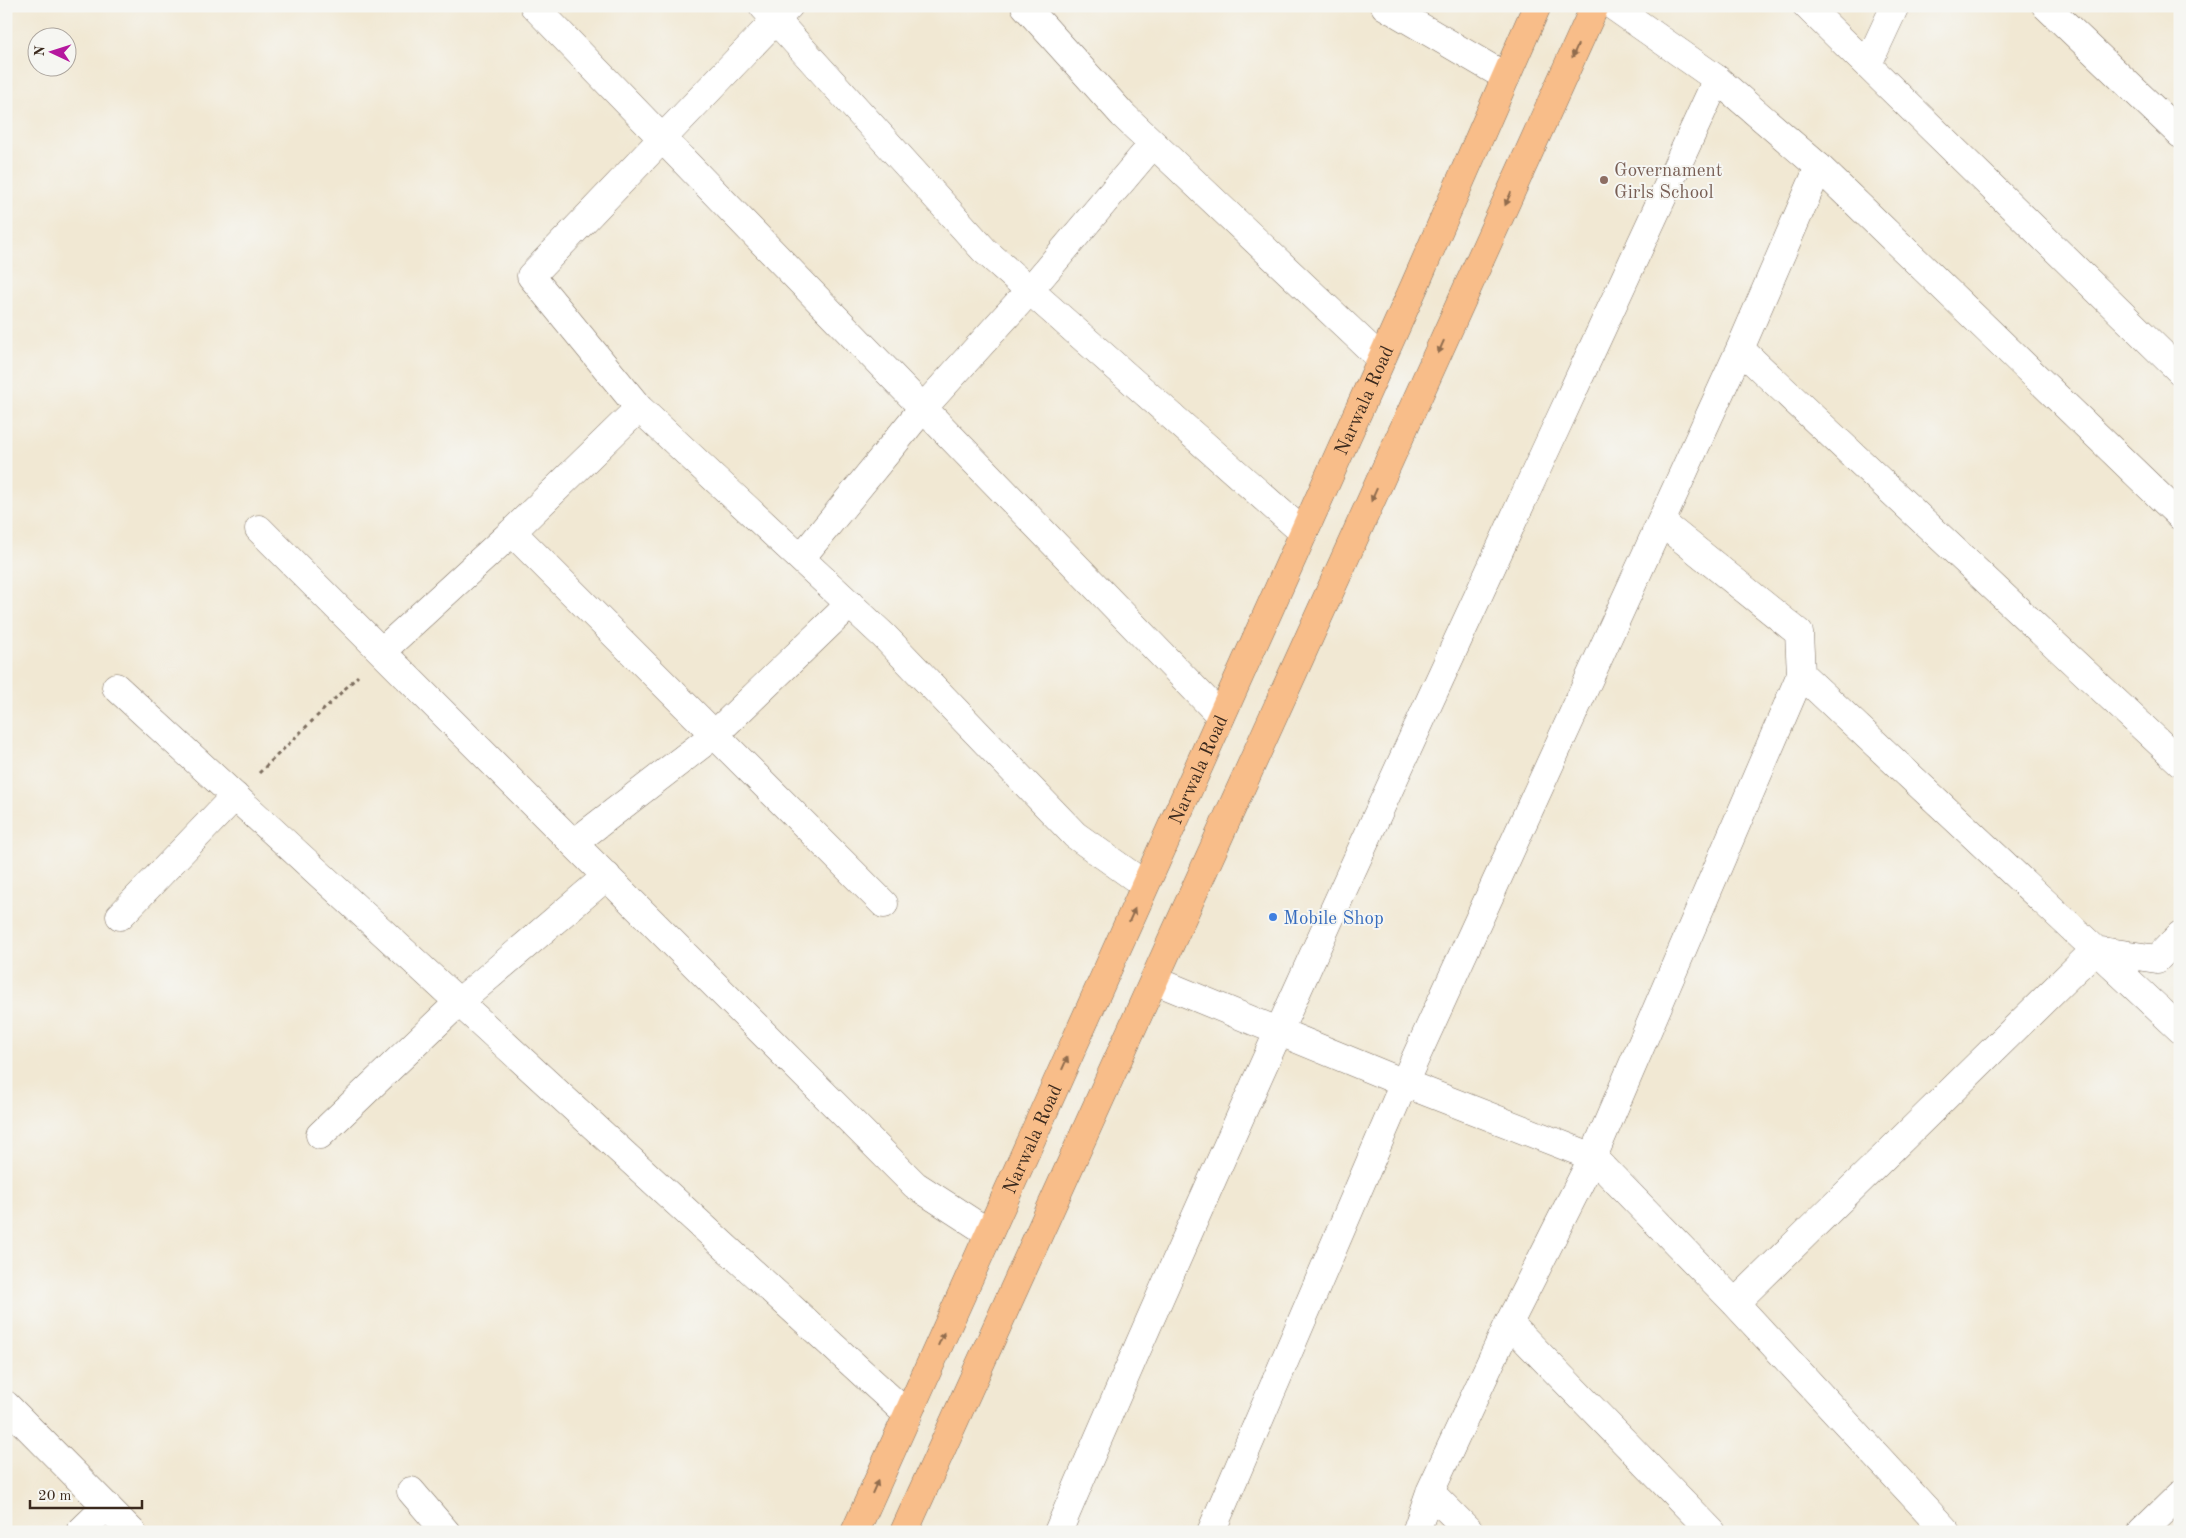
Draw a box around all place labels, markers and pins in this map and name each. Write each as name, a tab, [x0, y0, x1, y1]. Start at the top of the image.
place label: Governament Girls School	[1614, 162, 1722, 203]
marker: Governament Girls School	[1598, 174, 1610, 186]
place label: Mobile Shop	[1283, 910, 1384, 929]
marker: Mobile Shop	[1267, 911, 1279, 923]

